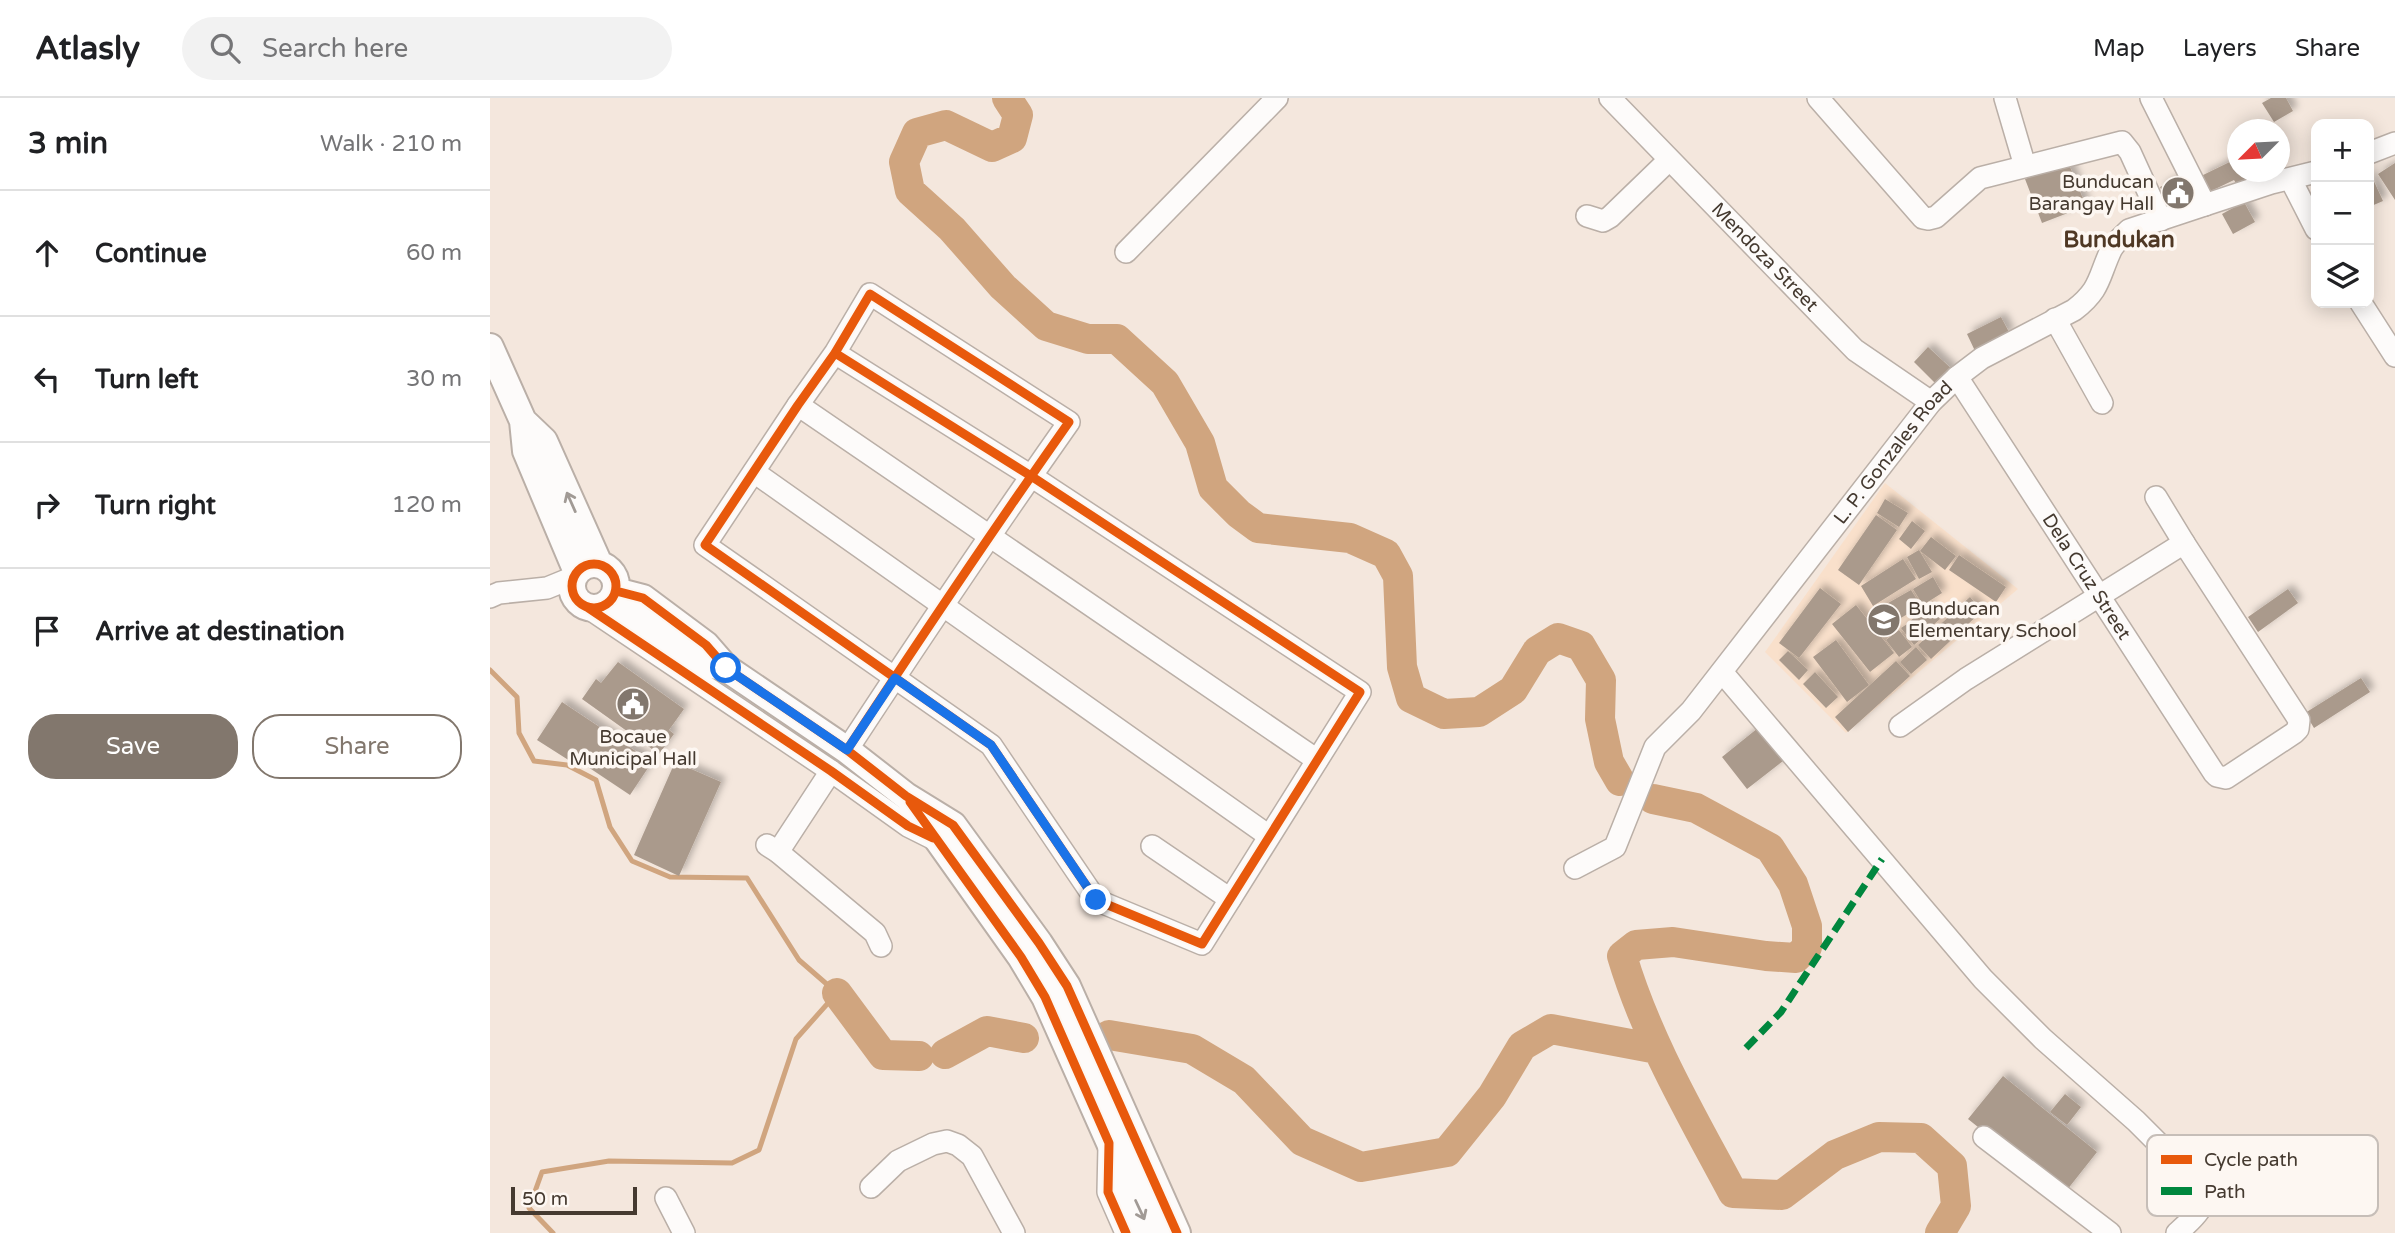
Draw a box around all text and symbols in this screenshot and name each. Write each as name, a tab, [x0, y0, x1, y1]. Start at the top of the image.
search box	[182, 17, 672, 80]
text: Atlasly	[35, 29, 140, 68]
icon: search	[206, 29, 244, 67]
text: Search here	[262, 33, 408, 64]
text: Map	[2093, 34, 2145, 63]
text: Layers	[2183, 34, 2257, 63]
text: Share	[2295, 34, 2360, 63]
north arrow	[2227, 119, 2290, 182]
map controls	[2311, 119, 2374, 308]
button: +	[2311, 119, 2374, 182]
text: 3 min	[28, 125, 108, 162]
text: Walk · 210 m	[320, 130, 462, 158]
place label: Bunducan Barangay Hall	[2029, 171, 2154, 215]
public building icon: Bunducan Barangay Hall	[2159, 174, 2197, 212]
button: −	[2311, 182, 2374, 245]
street label: Mendoza Street	[1707, 198, 1823, 316]
district label: Bundukan	[2063, 226, 2175, 254]
icon: ahead	[28, 234, 66, 272]
text: Continue	[95, 238, 207, 269]
text: 60 m	[406, 239, 462, 267]
button: layers	[2311, 245, 2374, 308]
icon: left	[28, 360, 66, 398]
text: Turn left	[95, 364, 198, 395]
text: 30 m	[406, 365, 462, 393]
street label: L. P. Gonzales Road	[1829, 376, 1957, 528]
icon: right	[28, 486, 66, 524]
text: Turn right	[95, 490, 216, 521]
text: 120 m	[392, 491, 462, 519]
one-way arrow	[564, 491, 577, 513]
street label: Dela Cruz Street	[2038, 510, 2135, 644]
place label: Bunducan Elementary School	[1908, 598, 2077, 642]
school or university icon: Bunducan Elementary School	[1865, 601, 1903, 639]
icon: arrive	[28, 612, 66, 650]
text: Arrive at destination	[95, 616, 345, 647]
route start	[710, 652, 741, 683]
public building icon: Bocaue Municipal Hall	[614, 685, 652, 723]
button: Save	[28, 714, 238, 779]
button: Share	[252, 714, 462, 779]
place label: Bocaue Municipal Hall	[569, 726, 697, 770]
route end	[1080, 884, 1111, 915]
legend	[2147, 1135, 2378, 1216]
text: Cycle path	[2204, 1149, 2298, 1171]
text: Path	[2204, 1181, 2246, 1203]
scale bar	[511, 1184, 637, 1216]
text: 50 m	[522, 1188, 568, 1210]
one-way arrow	[1133, 1199, 1147, 1220]

